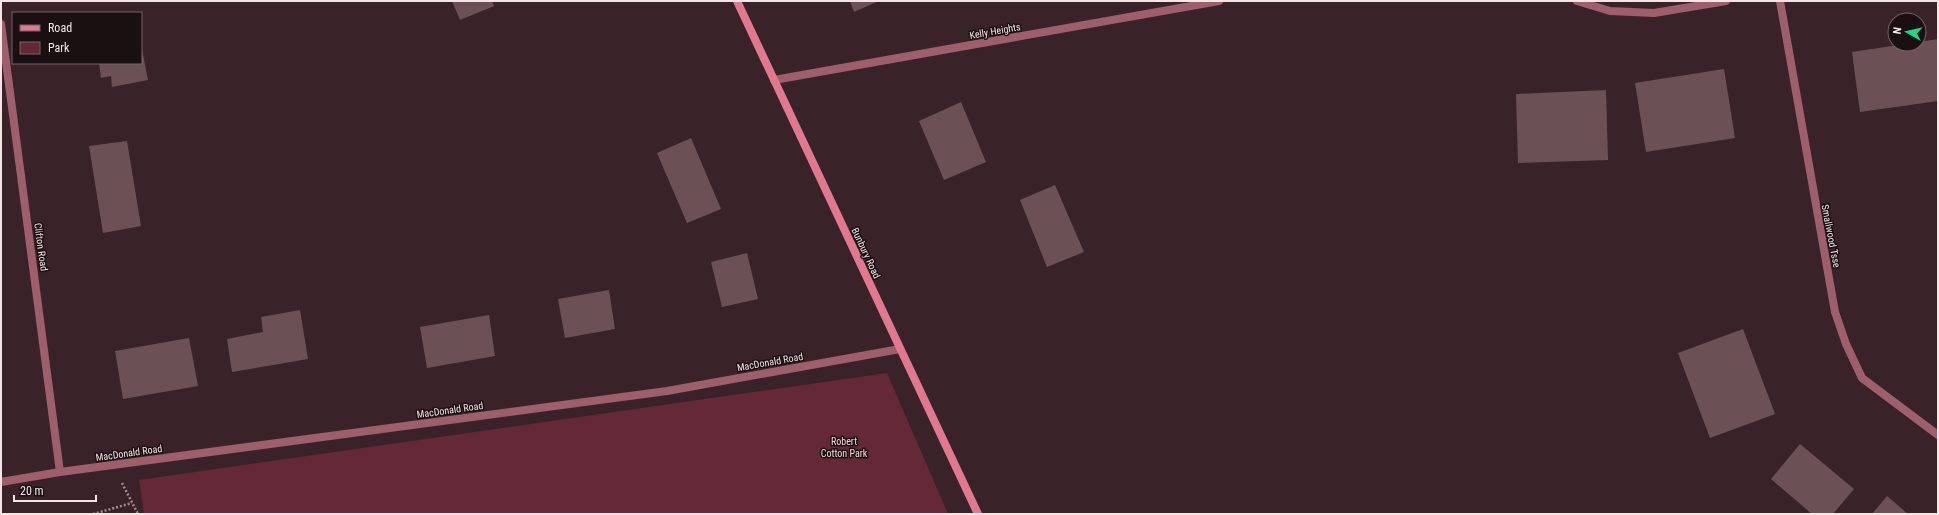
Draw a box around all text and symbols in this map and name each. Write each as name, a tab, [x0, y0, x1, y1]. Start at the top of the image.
legend	[12, 12, 142, 64]
north arrow	[1887, 12, 1927, 52]
text: Road	[48, 21, 72, 35]
street label: Kelly Heights	[969, 21, 1022, 41]
text: N	[1891, 26, 1905, 35]
text: Park	[48, 41, 70, 55]
street label: Smallwood Tsse	[1819, 203, 1843, 269]
street label: Clifton Road	[32, 222, 50, 272]
street label: Bunbury Road	[849, 226, 883, 280]
street label: MacDonald Road	[736, 351, 804, 373]
street label: MacDonald Road	[416, 400, 484, 420]
park label: Robert Cotton Park	[821, 436, 868, 459]
street label: MacDonald Road	[95, 443, 163, 463]
scale bar	[14, 477, 96, 503]
text: 20 m	[20, 484, 44, 498]

